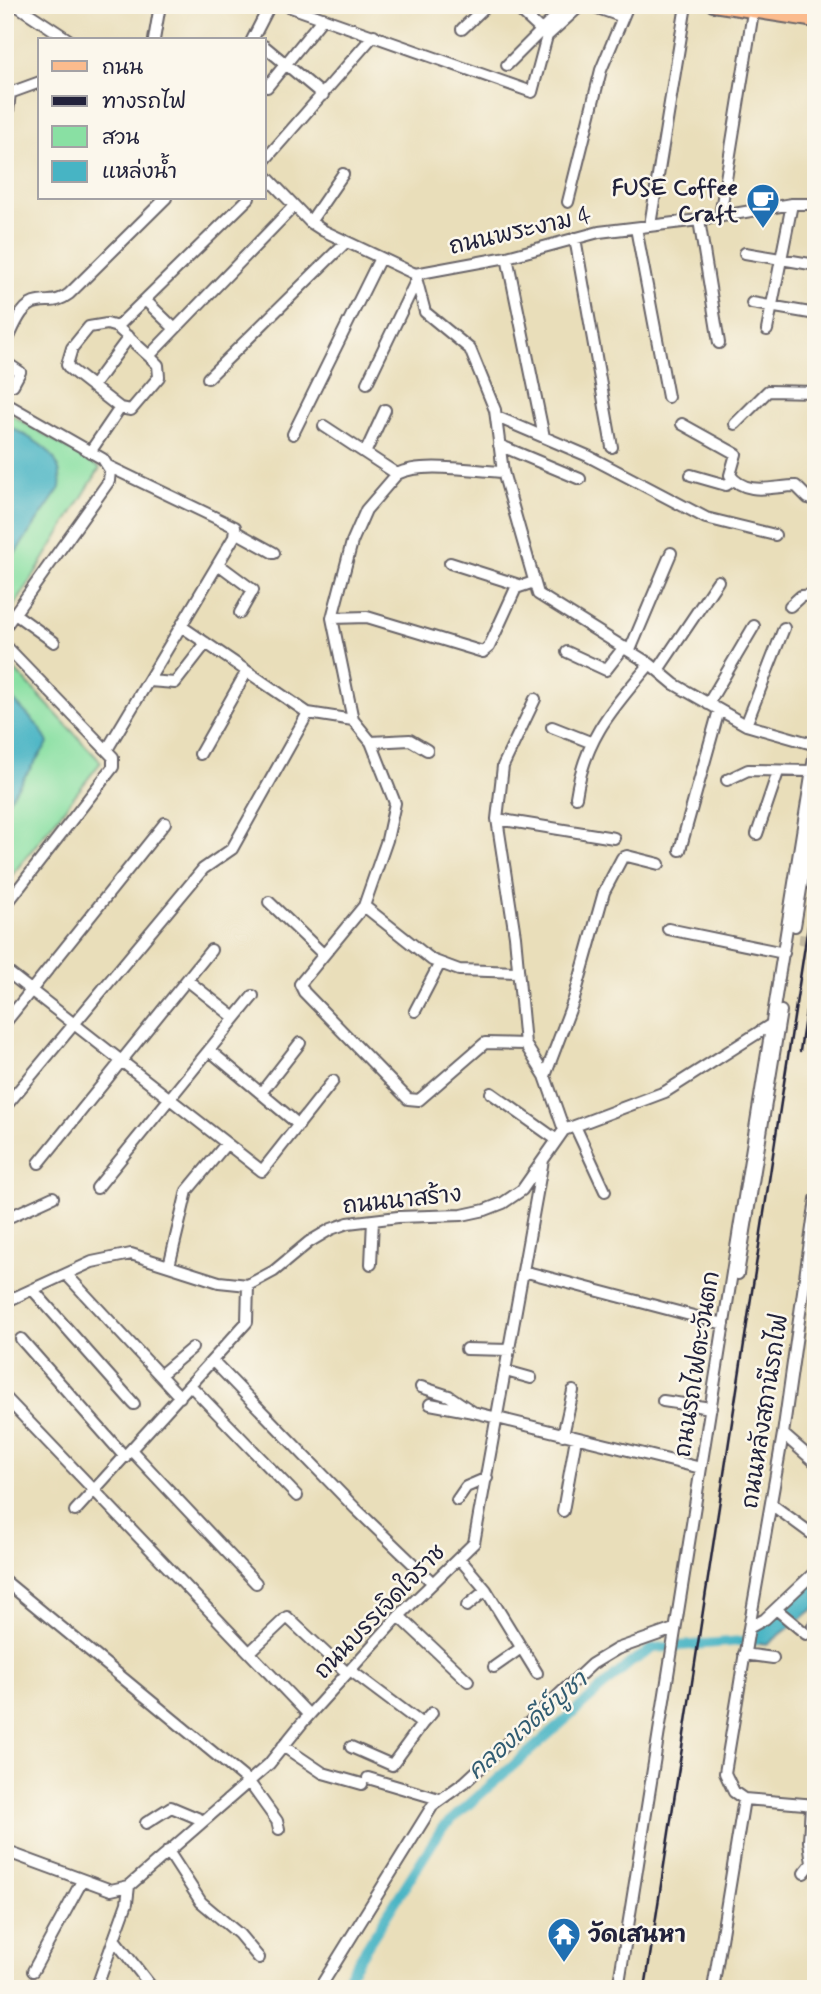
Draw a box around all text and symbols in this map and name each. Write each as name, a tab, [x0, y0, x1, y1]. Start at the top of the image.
legend	[38, 38, 266, 200]
text: ถนน	[102, 54, 143, 82]
text: ทางรถไฟ	[102, 88, 187, 116]
text: สวน	[102, 124, 139, 152]
text: แหล่งน้ำ	[102, 152, 177, 186]
place label: FUSE Coffee Craft	[612, 174, 738, 230]
cafe icon: FUSE Coffee Craft	[744, 181, 782, 230]
street label: ถนนพระงาม 4	[446, 201, 595, 263]
street label: ถนนนาสร้าง	[341, 1178, 463, 1222]
street label: ถนนรถไฟตะวันตก	[665, 1269, 728, 1460]
street label: ถนนหลังสถานีรถไฟ	[733, 1311, 796, 1511]
street label: ถนนบรรเจิดใจราช	[306, 1536, 453, 1686]
water label: คลองเจดีย์บูชา	[460, 1663, 596, 1788]
temple icon: วัดเสนหา	[545, 1915, 583, 1964]
place label: วัดเสนหา	[588, 1920, 686, 1951]

